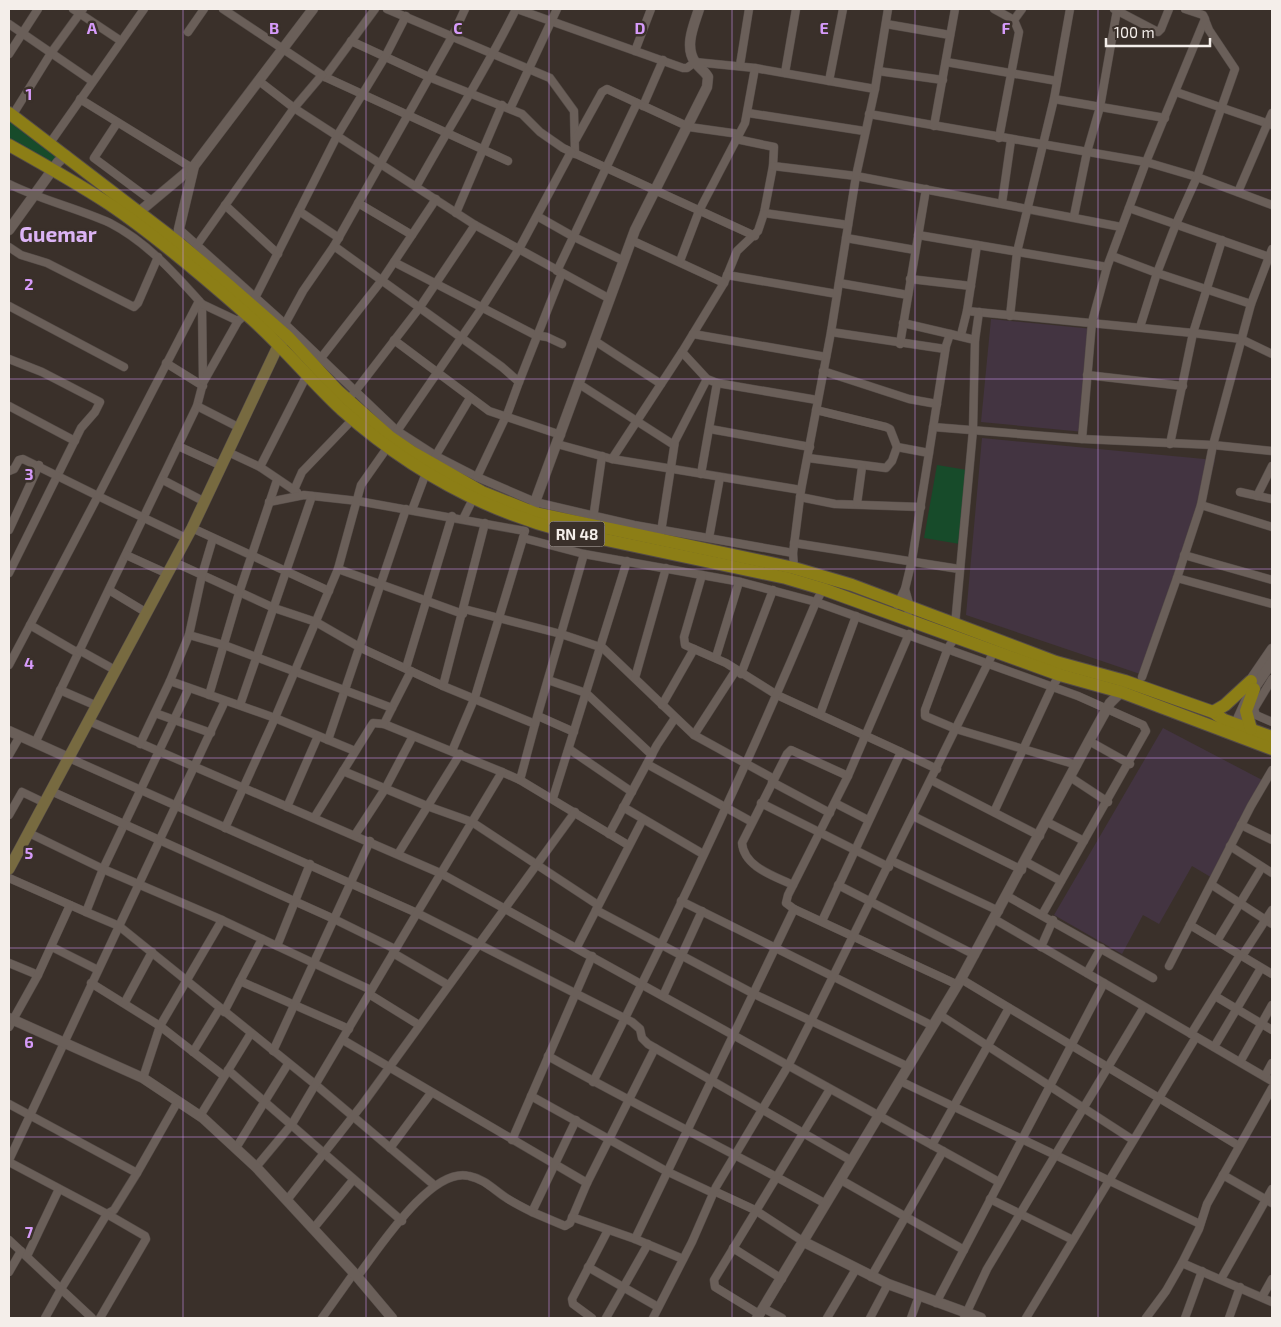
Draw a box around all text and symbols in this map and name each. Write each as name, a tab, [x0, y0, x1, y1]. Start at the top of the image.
scale bar	[1106, 15, 1210, 47]
text: A	[87, 18, 98, 37]
text: B	[269, 18, 279, 37]
text: C	[453, 18, 463, 37]
text: D	[635, 18, 646, 37]
text: E	[819, 18, 829, 37]
text: F	[1002, 18, 1011, 37]
text: 100 m	[1114, 23, 1155, 41]
text: 1	[26, 84, 32, 103]
district label: Guemar	[19, 221, 97, 246]
text: 2	[24, 274, 34, 293]
text: 3	[24, 464, 34, 483]
road number: RN 48	[550, 522, 604, 546]
text: 4	[24, 653, 34, 672]
text: 5	[25, 843, 34, 862]
text: 6	[24, 1032, 34, 1051]
text: 7	[25, 1222, 34, 1241]

